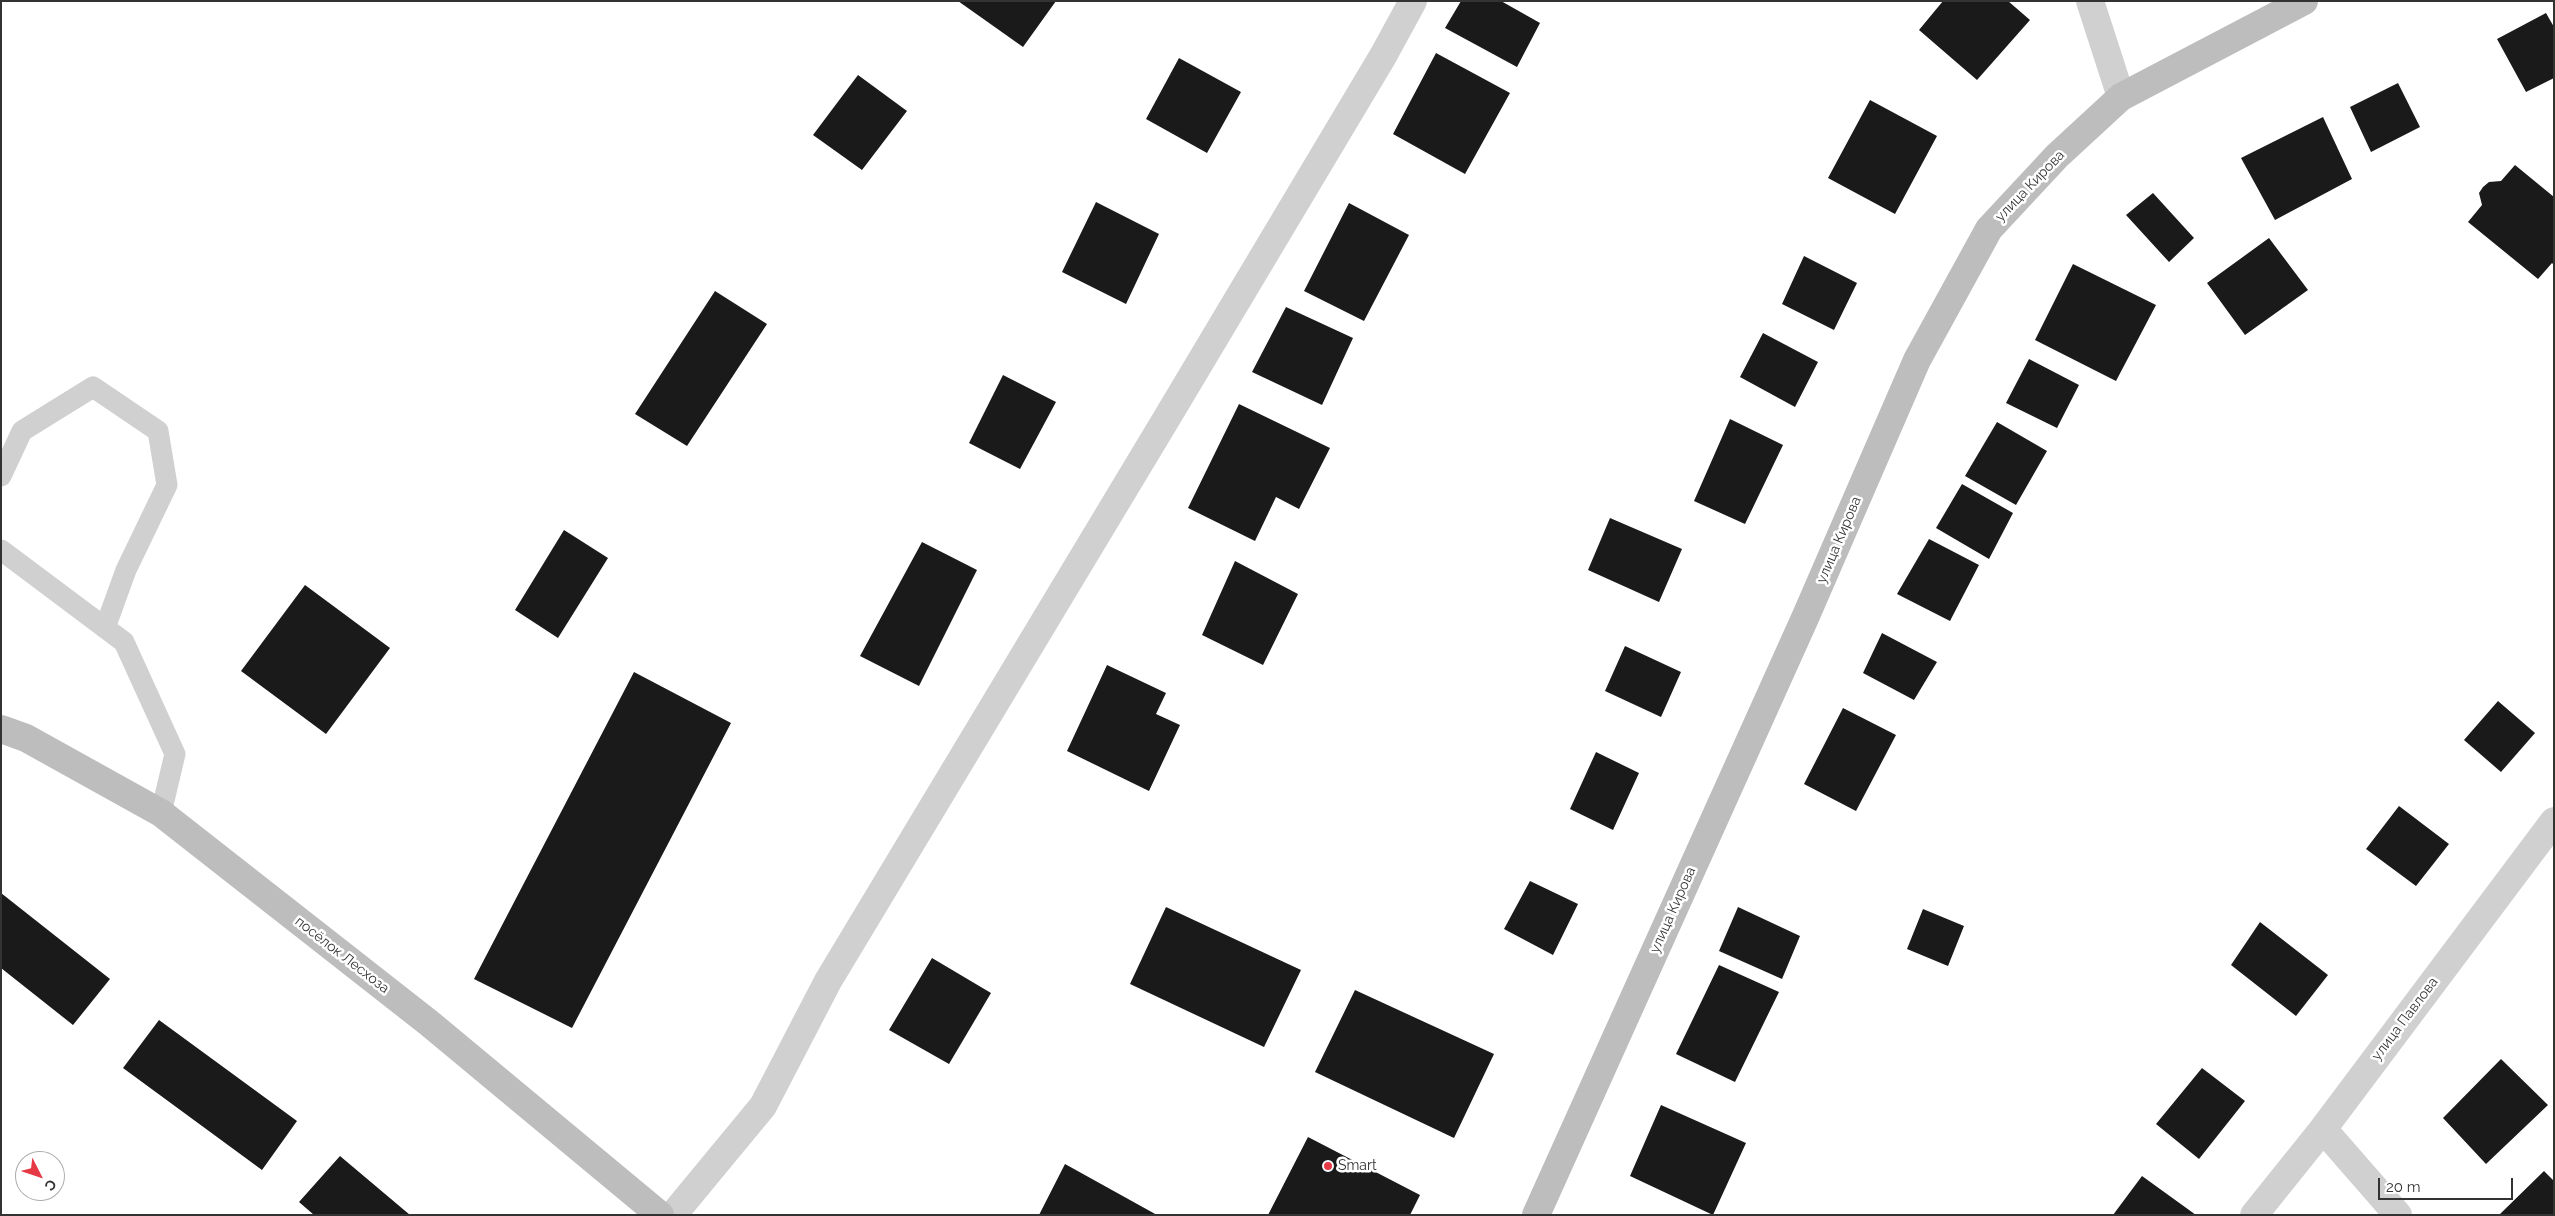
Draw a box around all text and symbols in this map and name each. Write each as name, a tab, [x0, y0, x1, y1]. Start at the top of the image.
street label: улица Кирова	[1992, 147, 2068, 225]
street label: улица Кирова	[1813, 494, 1865, 586]
street label: улица Кирова	[1647, 864, 1699, 956]
street label: посёлок Лесхоза	[292, 913, 392, 997]
street label: улица Павлова	[2368, 974, 2442, 1064]
north arrow	[15, 1151, 65, 1201]
place label: Smart	[1338, 1158, 1377, 1174]
marker: Smart	[1322, 1160, 1334, 1172]
scale bar	[2380, 1168, 2515, 1200]
text: С	[41, 1176, 60, 1194]
text: 20 m	[2386, 1178, 2421, 1196]

